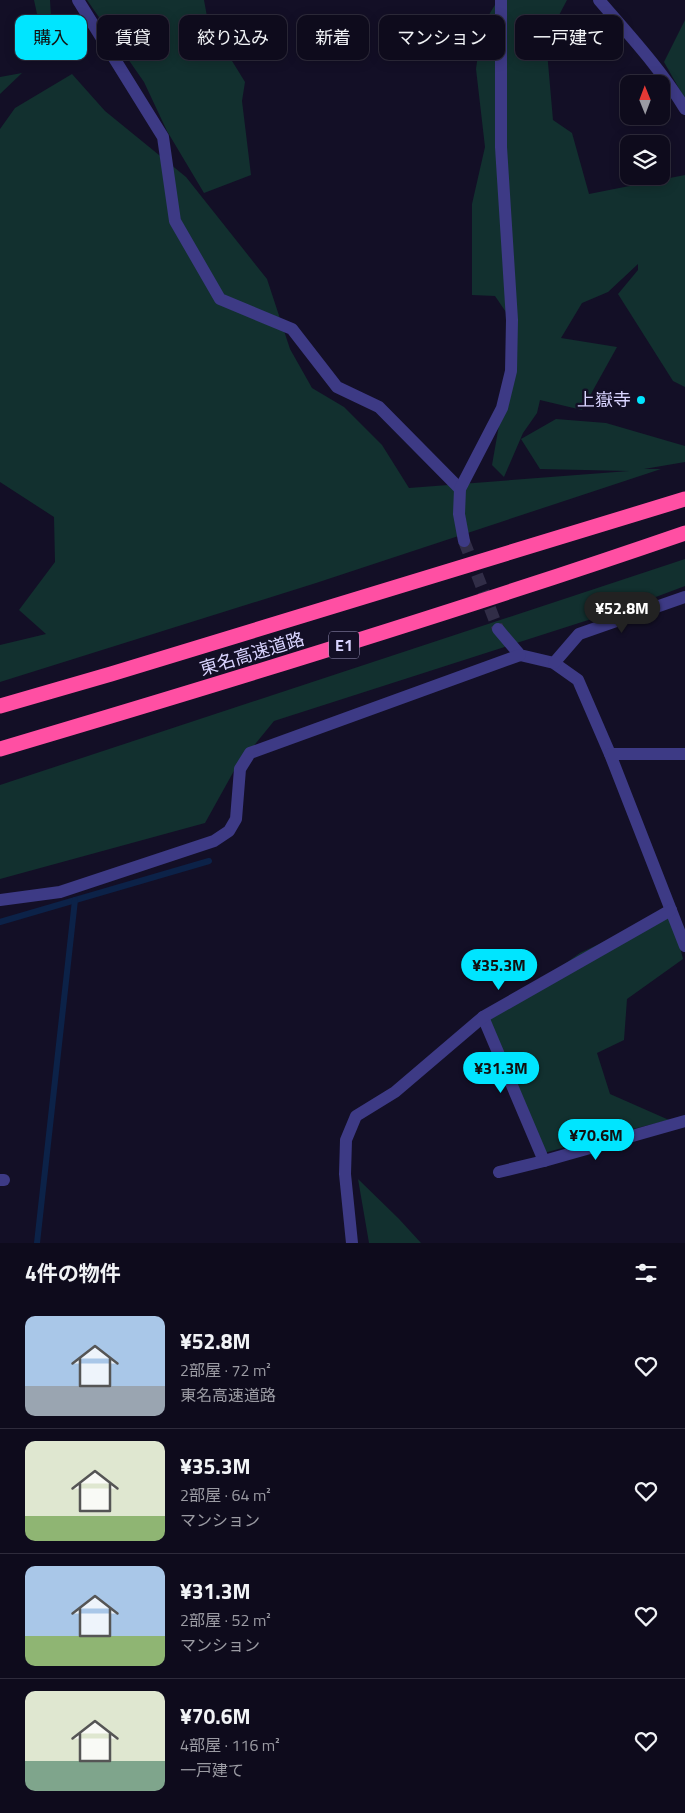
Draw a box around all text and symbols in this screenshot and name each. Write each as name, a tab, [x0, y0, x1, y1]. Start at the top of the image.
chip: 購入	[15, 15, 87, 60]
chip: 賃貸	[97, 15, 169, 60]
chip: 絞り込み	[179, 15, 287, 60]
chip: 新着	[297, 15, 369, 60]
chip: マンション	[379, 15, 505, 60]
chip: 一戸建て	[515, 15, 623, 60]
north arrow	[620, 75, 670, 125]
map controls	[620, 75, 670, 185]
button: layers	[620, 135, 670, 185]
place label: 上嶽寺	[577, 386, 631, 413]
marker: 上嶽寺	[635, 394, 647, 406]
pin: ¥52.8M	[581, 592, 663, 634]
text: ¥52.8M	[595, 596, 649, 620]
street label: 東名高速道路	[196, 625, 307, 682]
road number: E1	[329, 632, 359, 658]
pin: ¥35.3M	[458, 948, 540, 991]
text: ¥35.3M	[472, 953, 526, 977]
pin: ¥31.3M	[460, 1052, 542, 1094]
text: ¥31.3M	[474, 1056, 528, 1080]
pin: ¥70.6M	[555, 1118, 637, 1161]
text: ¥70.6M	[569, 1123, 623, 1147]
text: 4件の物件	[25, 1257, 121, 1289]
icon: filters	[632, 1259, 660, 1287]
text: ¥52.8M	[180, 1325, 250, 1357]
icon: home	[65, 1336, 125, 1396]
icon: heart	[632, 1352, 660, 1380]
text: 2部屋 · 72 m²	[180, 1358, 271, 1382]
text: 東名高速道路	[180, 1383, 276, 1407]
text: ¥35.3M	[180, 1450, 250, 1482]
icon: home	[65, 1461, 125, 1521]
icon: heart	[632, 1477, 660, 1505]
text: 2部屋 · 64 m²	[180, 1483, 271, 1507]
text: マンション	[180, 1508, 260, 1532]
text: ¥31.3M	[180, 1575, 250, 1607]
icon: home	[65, 1586, 125, 1646]
icon: heart	[632, 1602, 660, 1630]
text: 2部屋 · 52 m²	[180, 1608, 271, 1632]
text: マンション	[180, 1633, 260, 1657]
text: ¥70.6M	[180, 1700, 250, 1732]
icon: home	[65, 1711, 125, 1771]
icon: heart	[632, 1727, 660, 1755]
text: 4部屋 · 116 m²	[180, 1733, 280, 1757]
text: 一戸建て	[180, 1758, 244, 1782]

